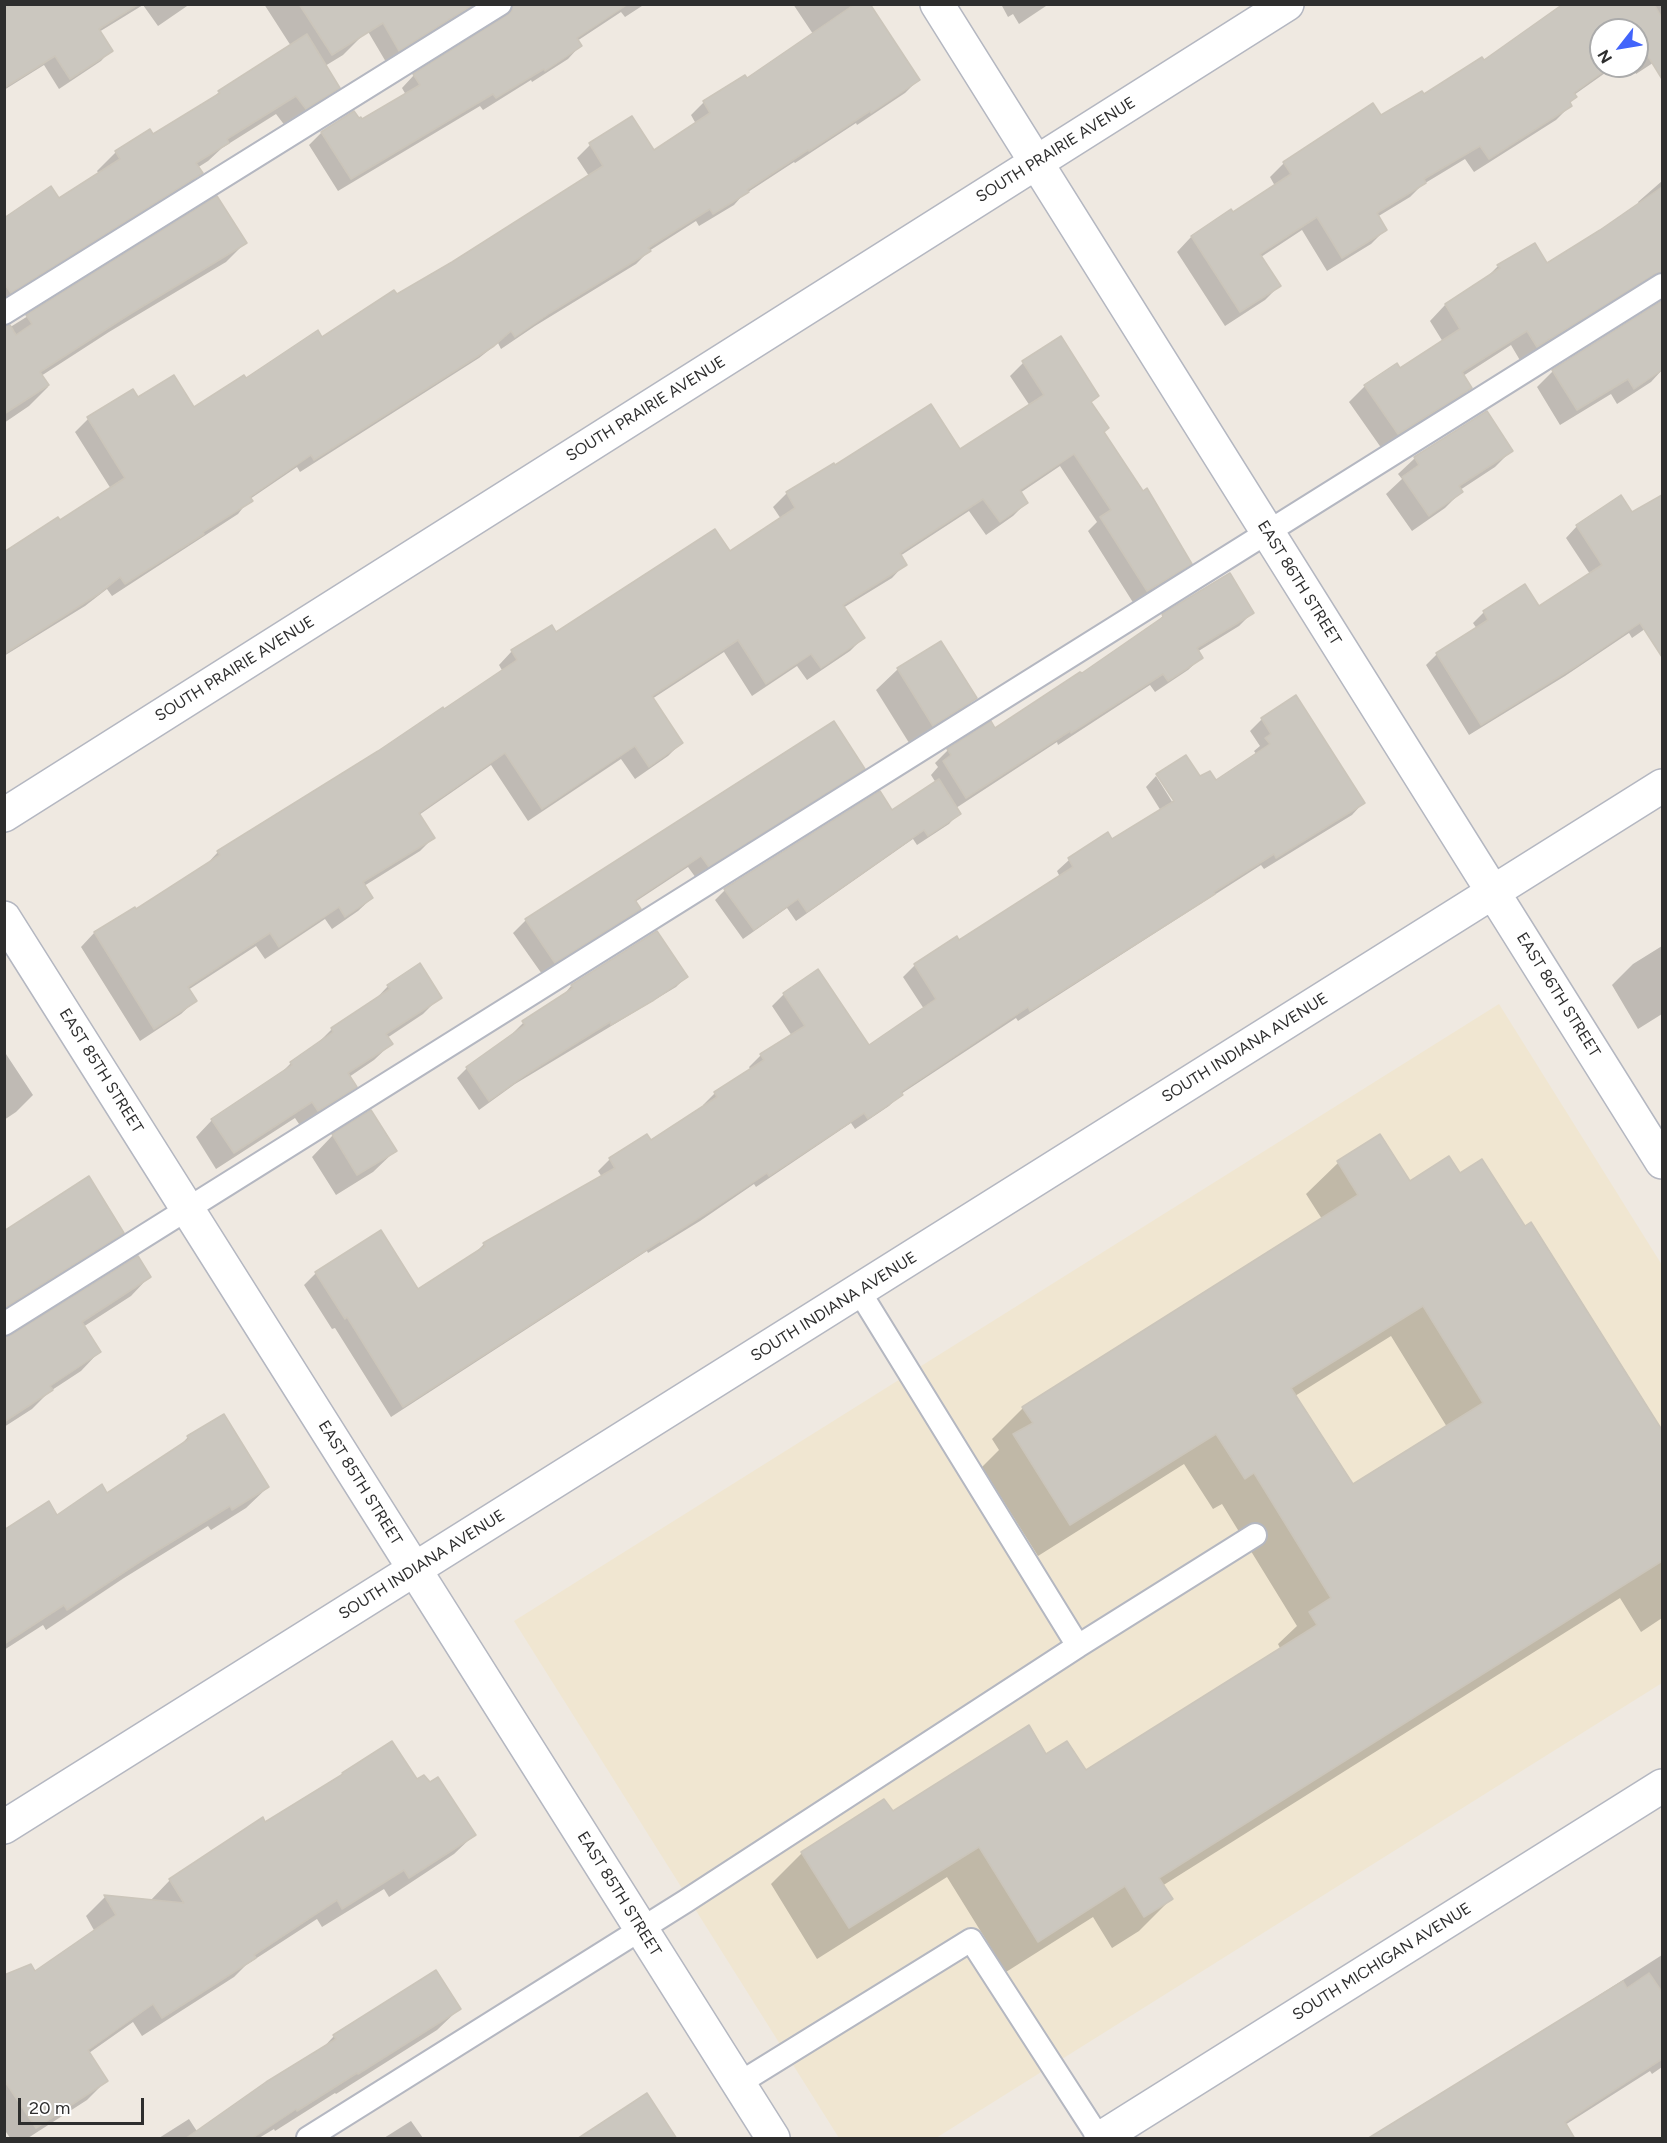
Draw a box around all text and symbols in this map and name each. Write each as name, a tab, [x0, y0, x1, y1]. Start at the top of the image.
north arrow	[1589, 18, 1649, 78]
text: N	[1594, 46, 1616, 67]
street label: SOUTH PRAIRIE AVENUE	[973, 93, 1139, 207]
street label: SOUTH PRAIRIE AVENUE	[563, 352, 729, 466]
street label: EAST 86TH STREET	[1253, 517, 1345, 649]
street label: SOUTH PRAIRIE AVENUE	[152, 612, 318, 726]
street label: EAST 86TH STREET	[1512, 929, 1604, 1061]
street label: SOUTH INDIANA AVENUE	[1158, 989, 1332, 1107]
street label: EAST 85TH STREET	[55, 1005, 147, 1137]
street label: SOUTH INDIANA AVENUE	[747, 1248, 921, 1366]
street label: EAST 85TH STREET	[314, 1417, 406, 1549]
street label: SOUTH INDIANA AVENUE	[335, 1506, 509, 1624]
street label: EAST 85TH STREET	[573, 1828, 665, 1960]
street label: SOUTH MICHIGAN AVENUE	[1289, 1899, 1475, 2025]
scale bar	[21, 2086, 147, 2124]
text: 20 m	[29, 2097, 70, 2119]

